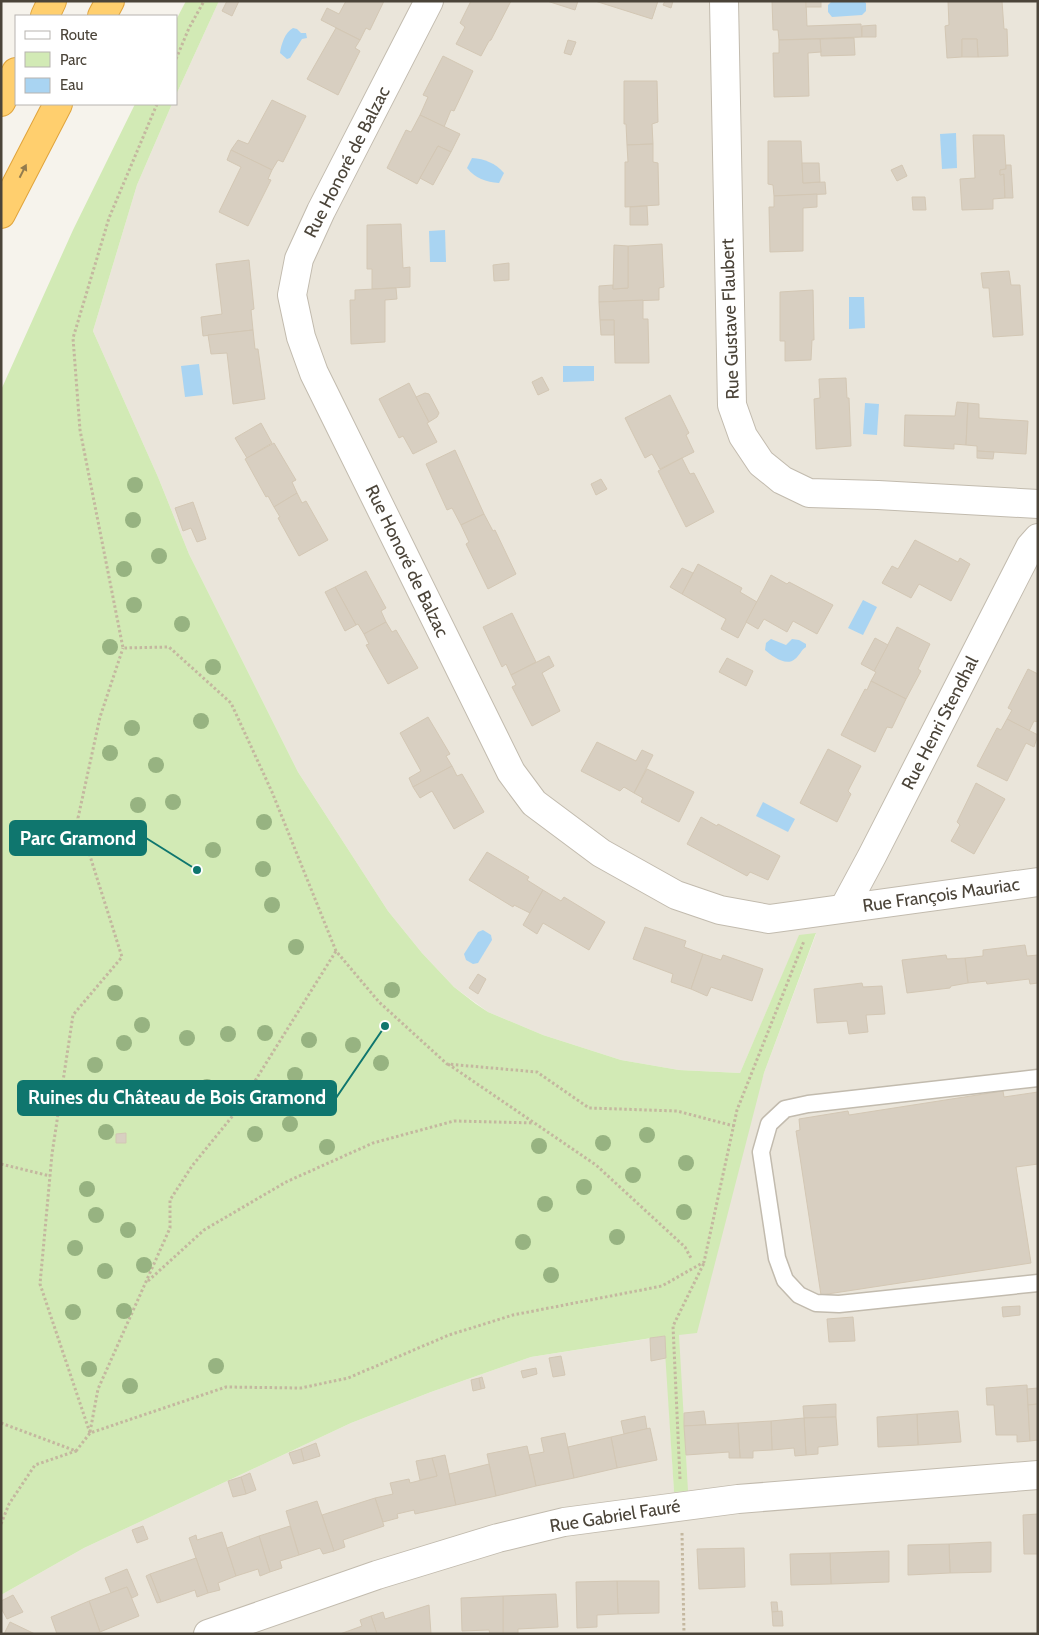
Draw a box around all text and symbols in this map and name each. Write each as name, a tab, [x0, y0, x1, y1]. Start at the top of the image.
legend	[15, 15, 178, 105]
text: Route	[60, 26, 98, 44]
text: Parc	[60, 51, 87, 69]
text: Eau	[60, 76, 83, 94]
street label: Rue Honoré de Balzac	[299, 83, 395, 241]
one-way arrow	[19, 164, 27, 178]
street label: Rue Gustave Flaubert	[716, 238, 744, 400]
street label: Rue Honoré de Balzac	[361, 481, 453, 641]
street label: Rue Henri Stendhal	[897, 652, 983, 793]
callout: Parc Gramond	[10, 821, 146, 855]
text: Parc Gramond	[20, 827, 136, 850]
street label: Rue François Mauriac	[861, 873, 1021, 917]
callout: Ruines du Château de Bois Gramond	[18, 1081, 336, 1115]
text: Ruines du Château de Bois Gramond	[28, 1086, 326, 1109]
street label: Rue Gabriel Fauré	[548, 1495, 682, 1537]

